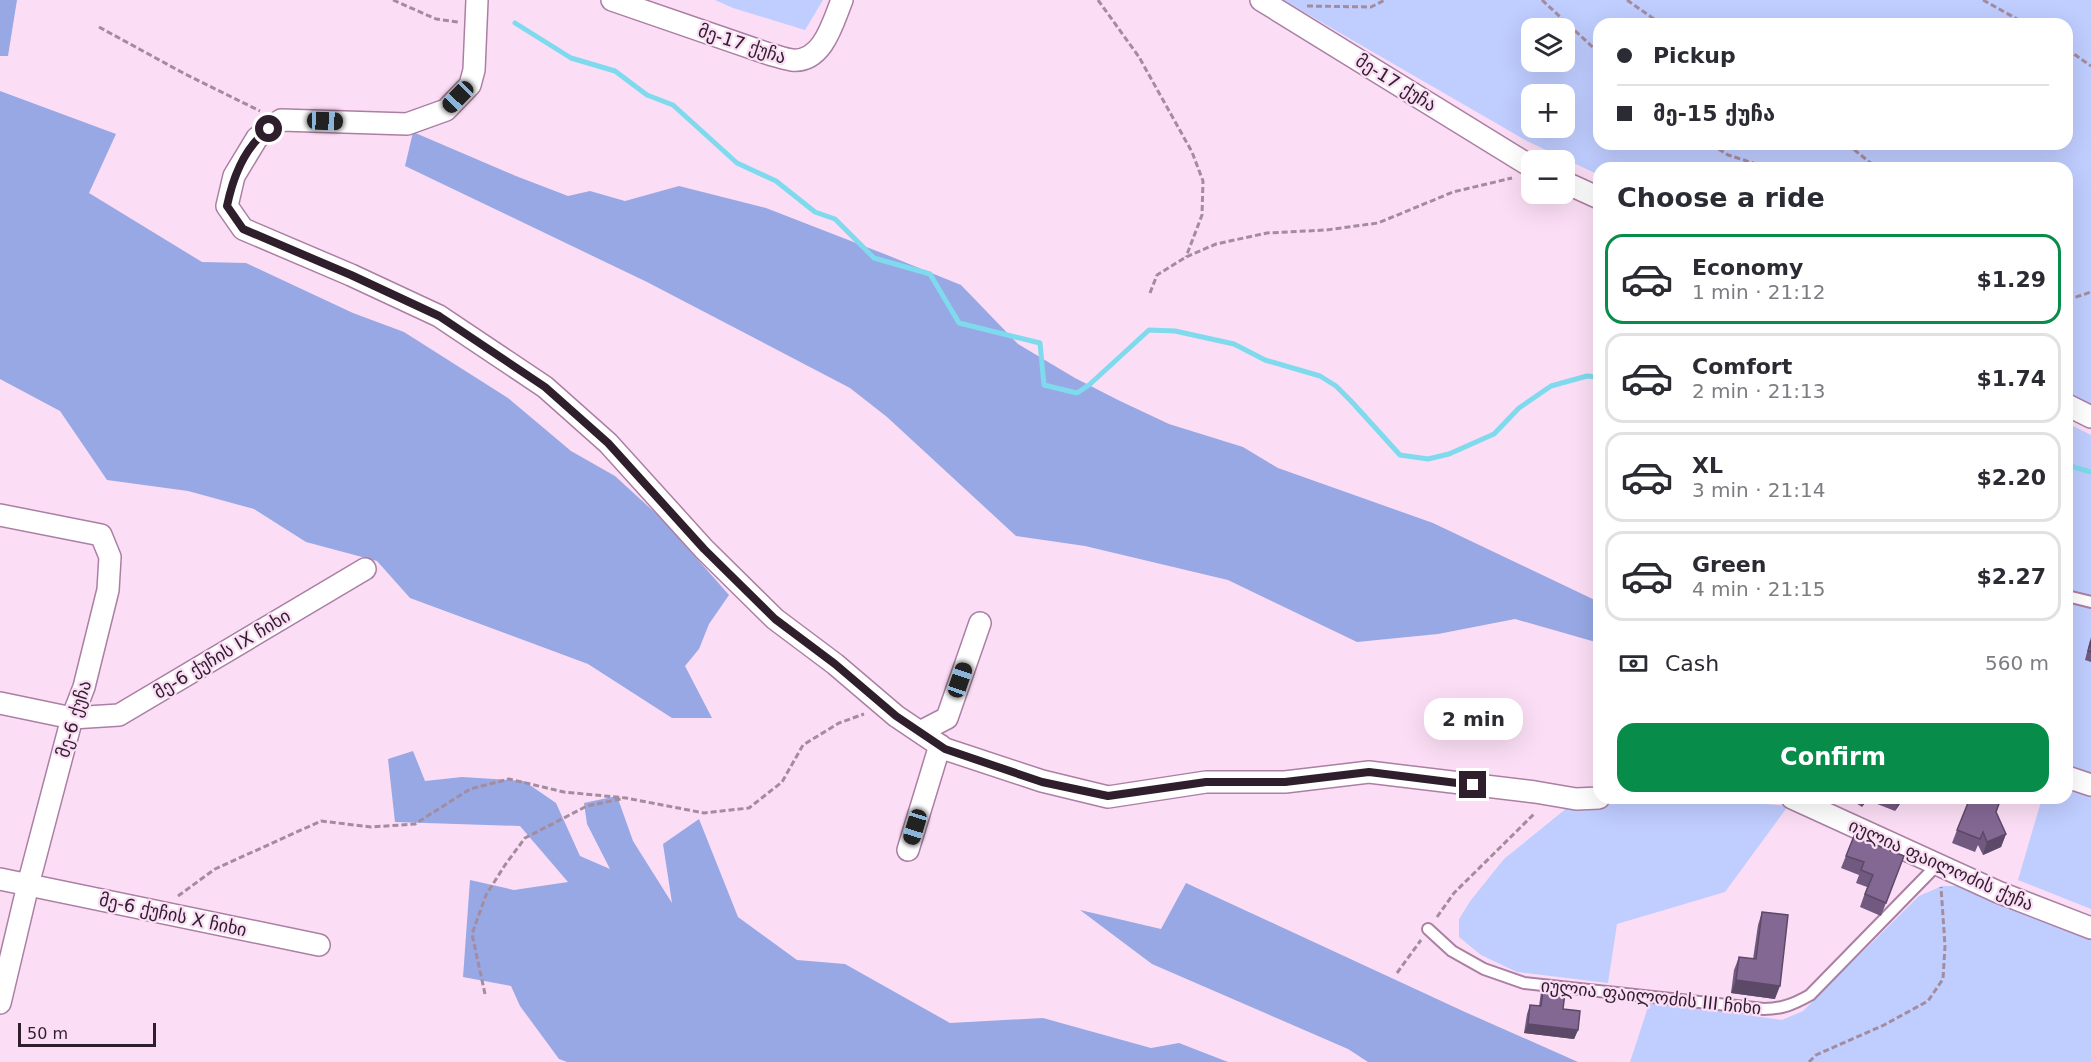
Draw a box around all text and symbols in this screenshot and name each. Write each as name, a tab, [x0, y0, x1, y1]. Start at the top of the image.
map controls	[1521, 18, 1575, 204]
button: layers	[1521, 18, 1575, 72]
street label: მე-17 ქუჩა	[696, 20, 789, 68]
text: Pickup	[1653, 43, 1736, 68]
street label: მე-17 ქუჩა	[1352, 50, 1440, 116]
car	[439, 78, 477, 116]
button: +	[1521, 84, 1575, 138]
text: მე-15 ქუჩა	[1653, 101, 1775, 126]
car	[307, 111, 343, 131]
route start	[255, 115, 282, 142]
button: −	[1521, 150, 1575, 204]
text: Choose a ride	[1617, 182, 1825, 213]
icon: car	[1620, 252, 1674, 306]
text: Economy	[1692, 255, 1803, 280]
text: $1.29	[1976, 267, 2046, 292]
text: 1 min · 21:12	[1692, 280, 1826, 304]
icon: car	[1620, 351, 1674, 405]
text: Comfort	[1692, 354, 1792, 379]
text: $1.74	[1976, 366, 2046, 391]
text: 2 min · 21:13	[1692, 379, 1826, 403]
icon: car	[1620, 450, 1674, 504]
text: XL	[1692, 453, 1723, 478]
text: $2.20	[1976, 465, 2046, 490]
text: 3 min · 21:14	[1692, 478, 1826, 502]
icon: car	[1620, 549, 1674, 603]
text: Green	[1692, 552, 1766, 577]
text: $2.27	[1976, 564, 2046, 589]
text: 4 min · 21:15	[1692, 577, 1826, 601]
street label: მე-6 ქუჩის IX ჩიხი	[150, 605, 294, 703]
icon: cash	[1617, 647, 1650, 680]
text: Cash	[1665, 651, 1719, 676]
text: 560 m	[1985, 651, 2049, 675]
car	[946, 660, 974, 700]
street label: მე-6 ქუჩა	[52, 678, 95, 760]
callout: 2 min	[1424, 698, 1522, 740]
text: 2 min	[1442, 707, 1505, 731]
button: Confirm	[1617, 723, 2049, 792]
route end	[1459, 771, 1486, 798]
car	[901, 807, 929, 847]
street label: იულია ფაილოძის ქუჩა	[1846, 814, 2037, 915]
street label: მე-6 ქუჩის X ჩიხი	[97, 889, 249, 940]
street label: იულია ფაილოძის III ჩიხი	[1540, 974, 1762, 1019]
scale bar	[18, 1020, 156, 1048]
text: 50 m	[27, 1024, 68, 1043]

